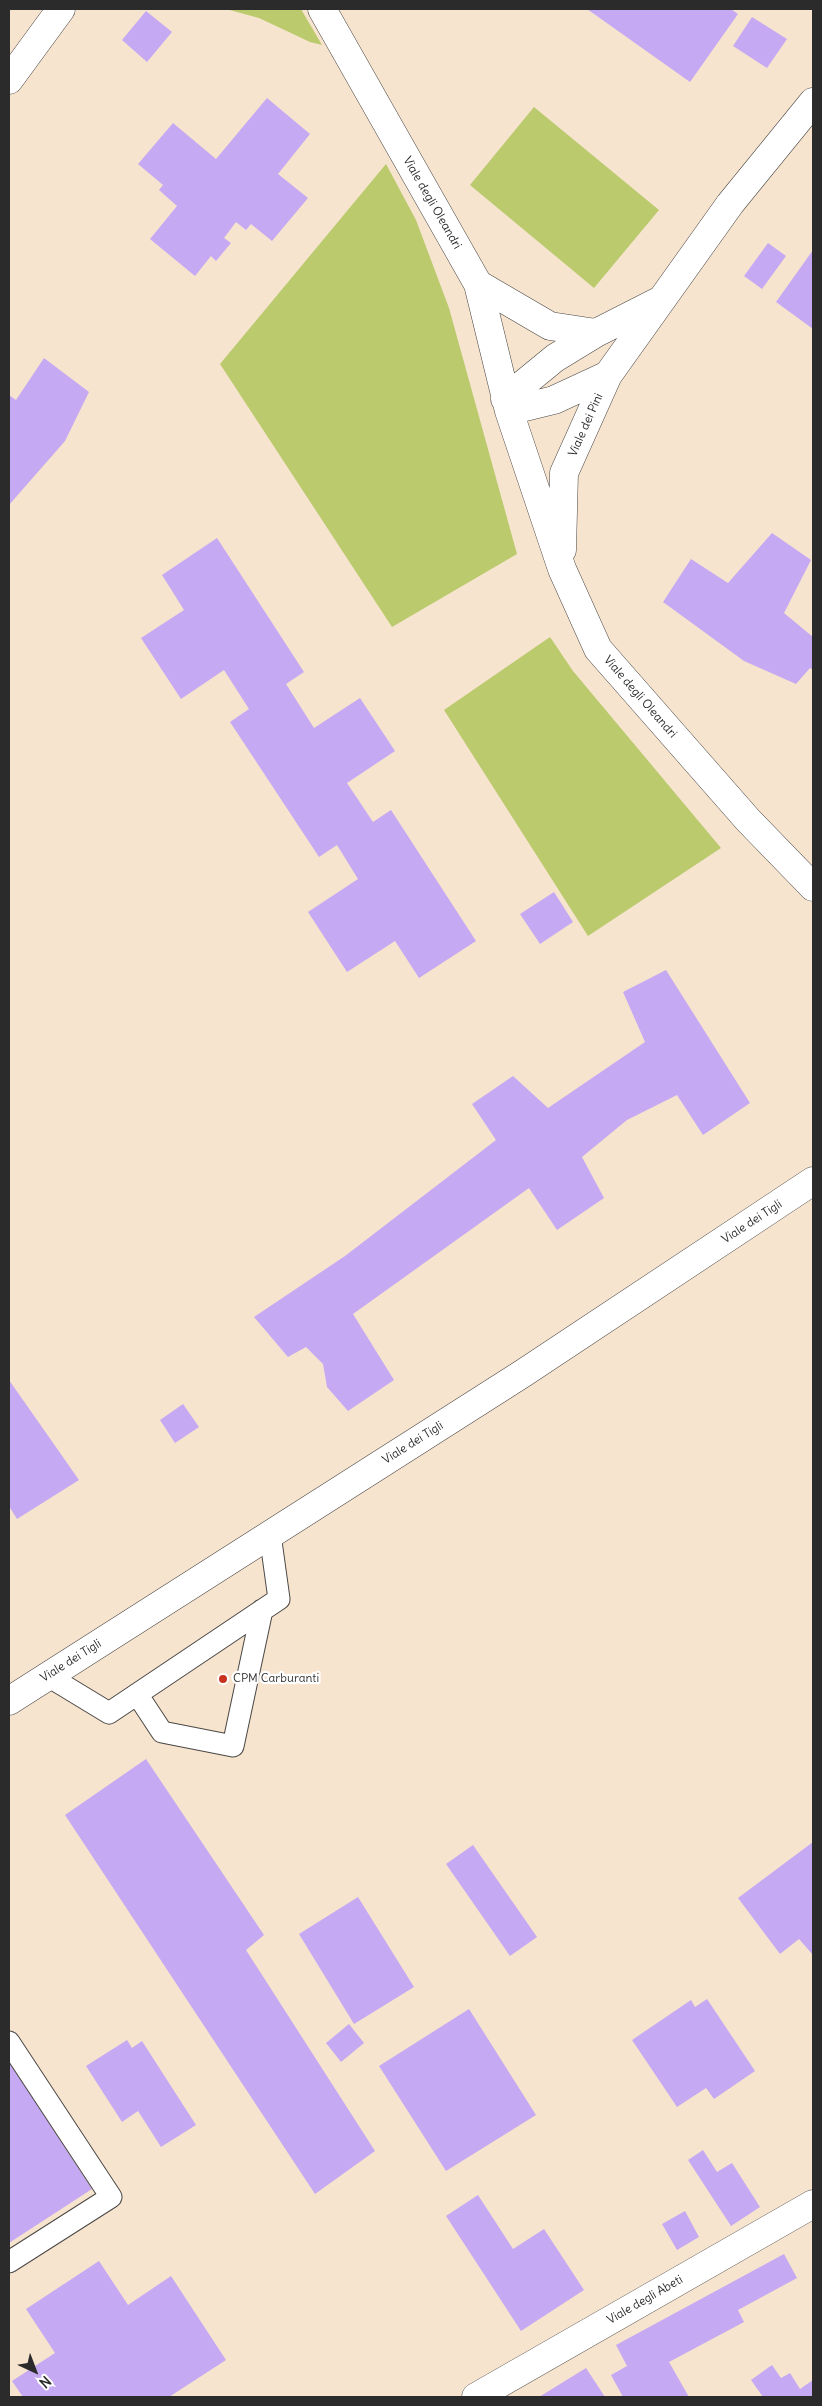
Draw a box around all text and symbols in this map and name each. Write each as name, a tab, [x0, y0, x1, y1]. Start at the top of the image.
street label: Viale degli Oleandri	[400, 154, 464, 252]
street label: Viale dei Pini	[566, 391, 606, 459]
street label: Viale degli Oleandri	[600, 653, 680, 741]
street label: Viale dei Tigli	[719, 1197, 785, 1247]
street label: Viale dei Tigli	[380, 1419, 446, 1467]
street label: Viale dei Tigli	[38, 1637, 104, 1685]
place label: CPM Carburanti	[233, 1672, 319, 1686]
marker: CPM Carburanti	[217, 1673, 229, 1685]
street label: Viale degli Abeti	[605, 2273, 685, 2327]
north arrow	[10, 2346, 60, 2396]
text: N	[36, 2372, 55, 2392]

